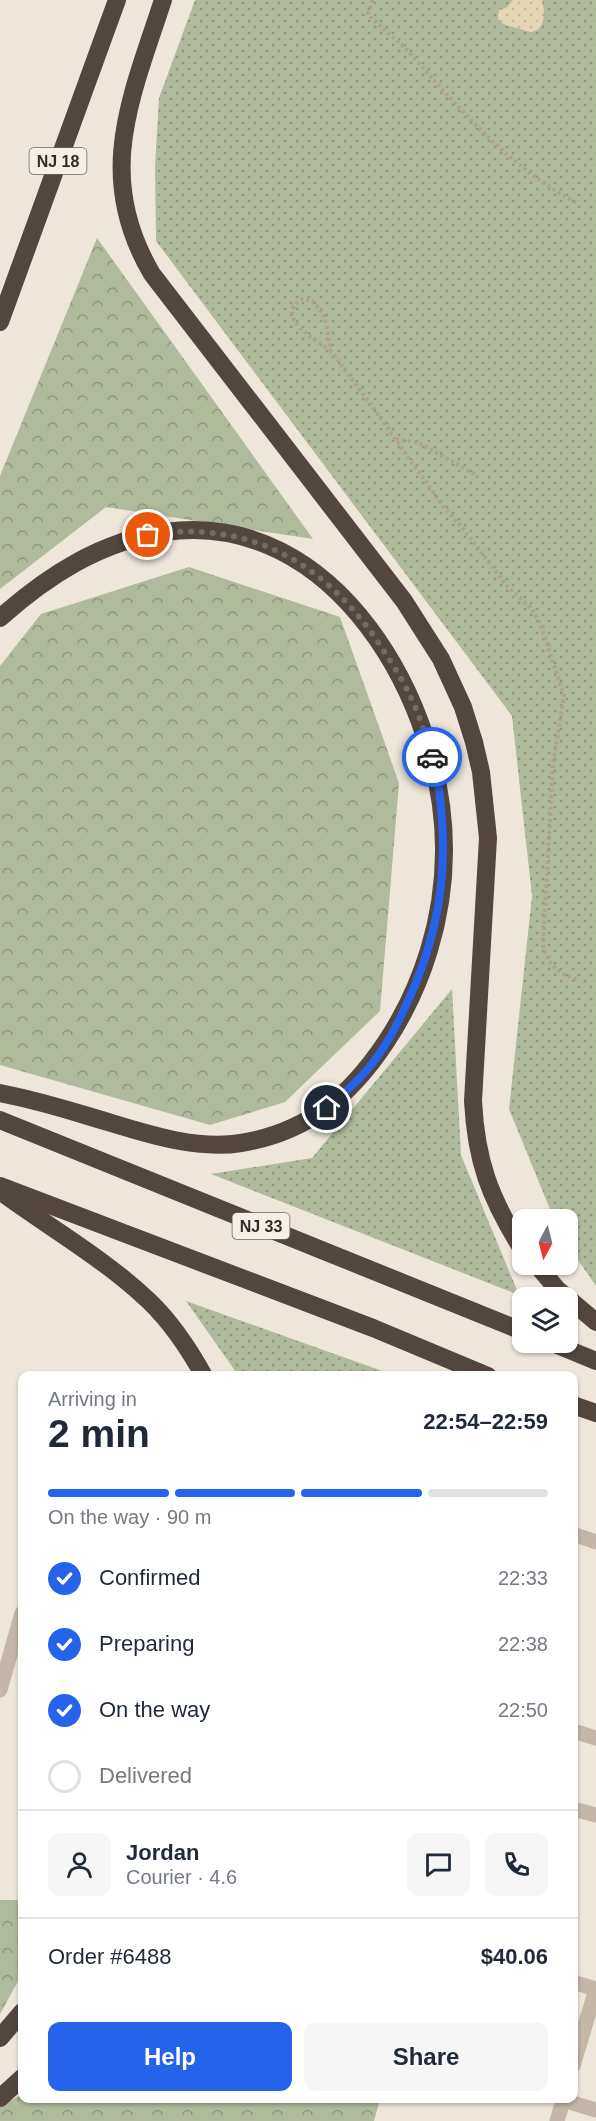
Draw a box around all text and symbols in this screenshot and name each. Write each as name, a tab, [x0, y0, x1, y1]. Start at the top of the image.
road number: NJ 18	[29, 148, 86, 174]
pin	[122, 509, 173, 560]
icon: bag	[131, 518, 164, 551]
courier	[402, 727, 462, 787]
icon: car	[416, 741, 449, 774]
pin	[301, 1082, 352, 1133]
icon: home	[310, 1091, 343, 1124]
north arrow	[512, 1209, 578, 1275]
map controls	[512, 1209, 578, 1353]
road number: NJ 33	[232, 1213, 290, 1239]
button: layers	[512, 1287, 578, 1353]
text: Arriving in	[48, 1388, 137, 1410]
text: 22:54–22:59	[423, 1409, 548, 1434]
text: 2 min	[48, 1412, 150, 1455]
text: On the way · 90 m	[48, 1506, 211, 1528]
icon: check	[48, 1562, 81, 1595]
text: Confirmed	[99, 1565, 200, 1590]
text: 22:33	[498, 1567, 548, 1589]
icon: check	[48, 1628, 81, 1661]
text: Preparing	[99, 1631, 194, 1656]
text: 22:38	[498, 1633, 548, 1655]
icon: check	[48, 1694, 81, 1727]
text: On the way	[99, 1697, 210, 1722]
text: 22:50	[498, 1699, 548, 1721]
text: Delivered	[99, 1763, 192, 1788]
button: person	[48, 1833, 111, 1896]
button: chat	[407, 1833, 470, 1896]
button: phone	[485, 1833, 548, 1896]
text: Jordan	[126, 1840, 199, 1865]
text: Courier · 4.6	[126, 1866, 237, 1888]
text: Order #6488	[48, 1944, 172, 1969]
text: $40.06	[481, 1944, 548, 1969]
button: Help	[48, 2022, 292, 2091]
button: Share	[304, 2022, 548, 2091]

